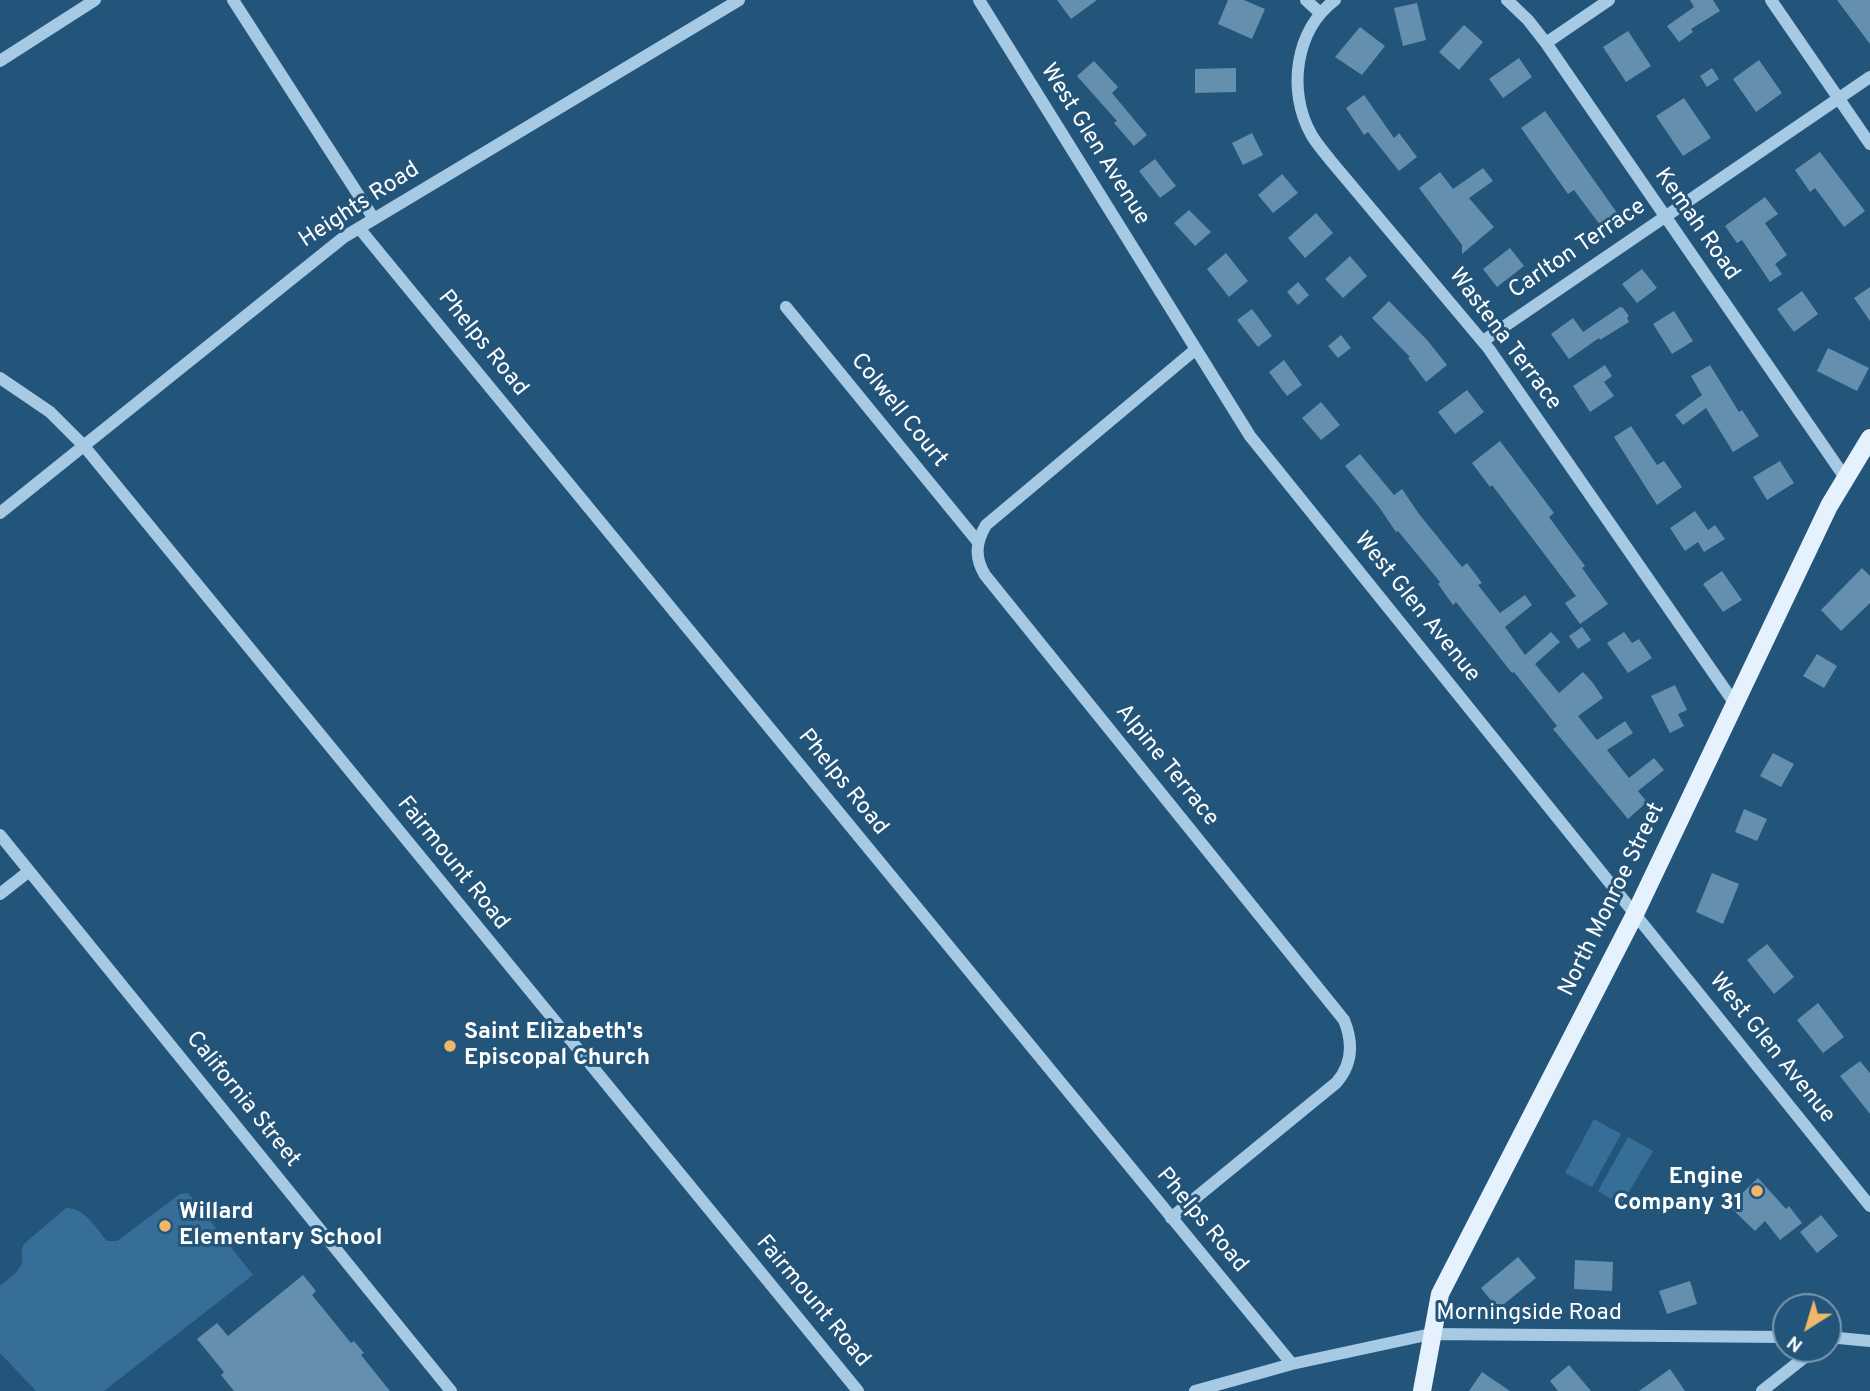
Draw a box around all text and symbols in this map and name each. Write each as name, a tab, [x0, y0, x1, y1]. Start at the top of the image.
street label: West Glen Avenue	[1033, 59, 1155, 231]
street label: Heights Road	[295, 157, 425, 255]
street label: Kemah Road	[1647, 164, 1745, 286]
street label: Carlton Terrace	[1504, 194, 1652, 306]
street label: Wastena Terrace	[1442, 263, 1566, 417]
street label: Phelps Road	[431, 285, 533, 403]
street label: Colwell Court	[844, 348, 952, 474]
street label: West Glen Avenue	[1347, 527, 1485, 689]
street label: Alpine Terrace	[1108, 699, 1224, 833]
street label: Phelps Road	[791, 724, 893, 842]
street label: Fairmount Road	[390, 792, 514, 936]
street label: North Monroe Street	[1554, 799, 1672, 1001]
street label: West Glen Avenue	[1702, 968, 1840, 1130]
place label: Saint Elizabeth's Episcopal Church	[464, 1019, 650, 1073]
street label: California Street	[179, 1026, 305, 1174]
marker: Saint Elizabeth's Episcopal Church	[442, 1038, 458, 1054]
street label: Phelps Road	[1149, 1163, 1253, 1279]
place label: Engine Company 31	[1614, 1164, 1743, 1218]
marker: Engine Company 31	[1749, 1183, 1765, 1199]
place label: Willard Elementary School	[179, 1199, 383, 1253]
marker: Willard Elementary School	[157, 1218, 173, 1234]
street label: Fairmount Road	[749, 1230, 875, 1374]
north arrow	[1772, 1293, 1842, 1363]
street label: Morningside Road	[1436, 1300, 1622, 1328]
text: N	[1783, 1329, 1808, 1357]

